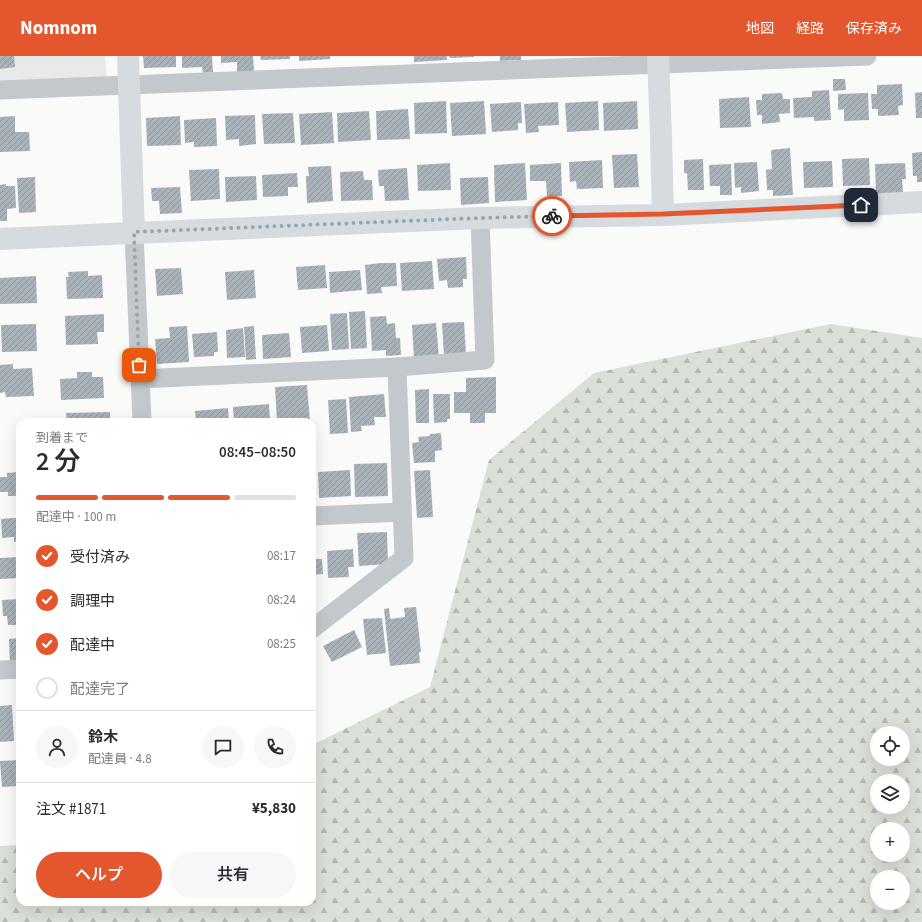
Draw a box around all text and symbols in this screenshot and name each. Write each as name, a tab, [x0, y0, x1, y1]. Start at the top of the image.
text: Nomnom	[20, 15, 97, 42]
text: 地図	[746, 19, 774, 39]
text: 経路	[796, 19, 824, 39]
text: 保存済み	[846, 19, 902, 39]
pin	[844, 188, 878, 222]
icon: home	[850, 194, 872, 216]
courier	[532, 196, 572, 236]
icon: bike	[541, 205, 563, 227]
pin	[122, 348, 156, 382]
icon: bag	[128, 354, 150, 376]
text: 到着まで	[36, 429, 88, 447]
text: 08:45–08:50	[219, 442, 296, 463]
text: 2 分	[36, 443, 81, 480]
text: 配達中 · 100 m	[36, 508, 116, 526]
icon: check	[36, 545, 58, 567]
text: 受付済み	[70, 547, 130, 568]
text: 08:17	[267, 547, 296, 565]
icon: check	[36, 589, 58, 611]
text: 調理中	[70, 591, 115, 612]
text: 08:24	[267, 591, 296, 609]
icon: check	[36, 633, 58, 655]
text: 配達中	[70, 635, 115, 656]
text: 08:25	[267, 635, 296, 653]
text: 配達完了	[70, 679, 130, 700]
button: person	[36, 726, 78, 768]
button: chat	[202, 726, 244, 768]
button: phone	[254, 726, 296, 768]
map controls	[870, 726, 910, 910]
button: locate	[870, 726, 910, 766]
text: 鈴木	[88, 727, 118, 748]
text: 配達員 · 4.8	[88, 750, 152, 768]
button: layers	[870, 774, 910, 814]
text: ¥5,830	[252, 798, 296, 819]
text: 注文 #1871	[36, 799, 106, 820]
button: +	[870, 822, 910, 862]
button: ヘルプ	[36, 852, 162, 898]
button: 共有	[170, 852, 296, 898]
button: −	[870, 870, 910, 910]

